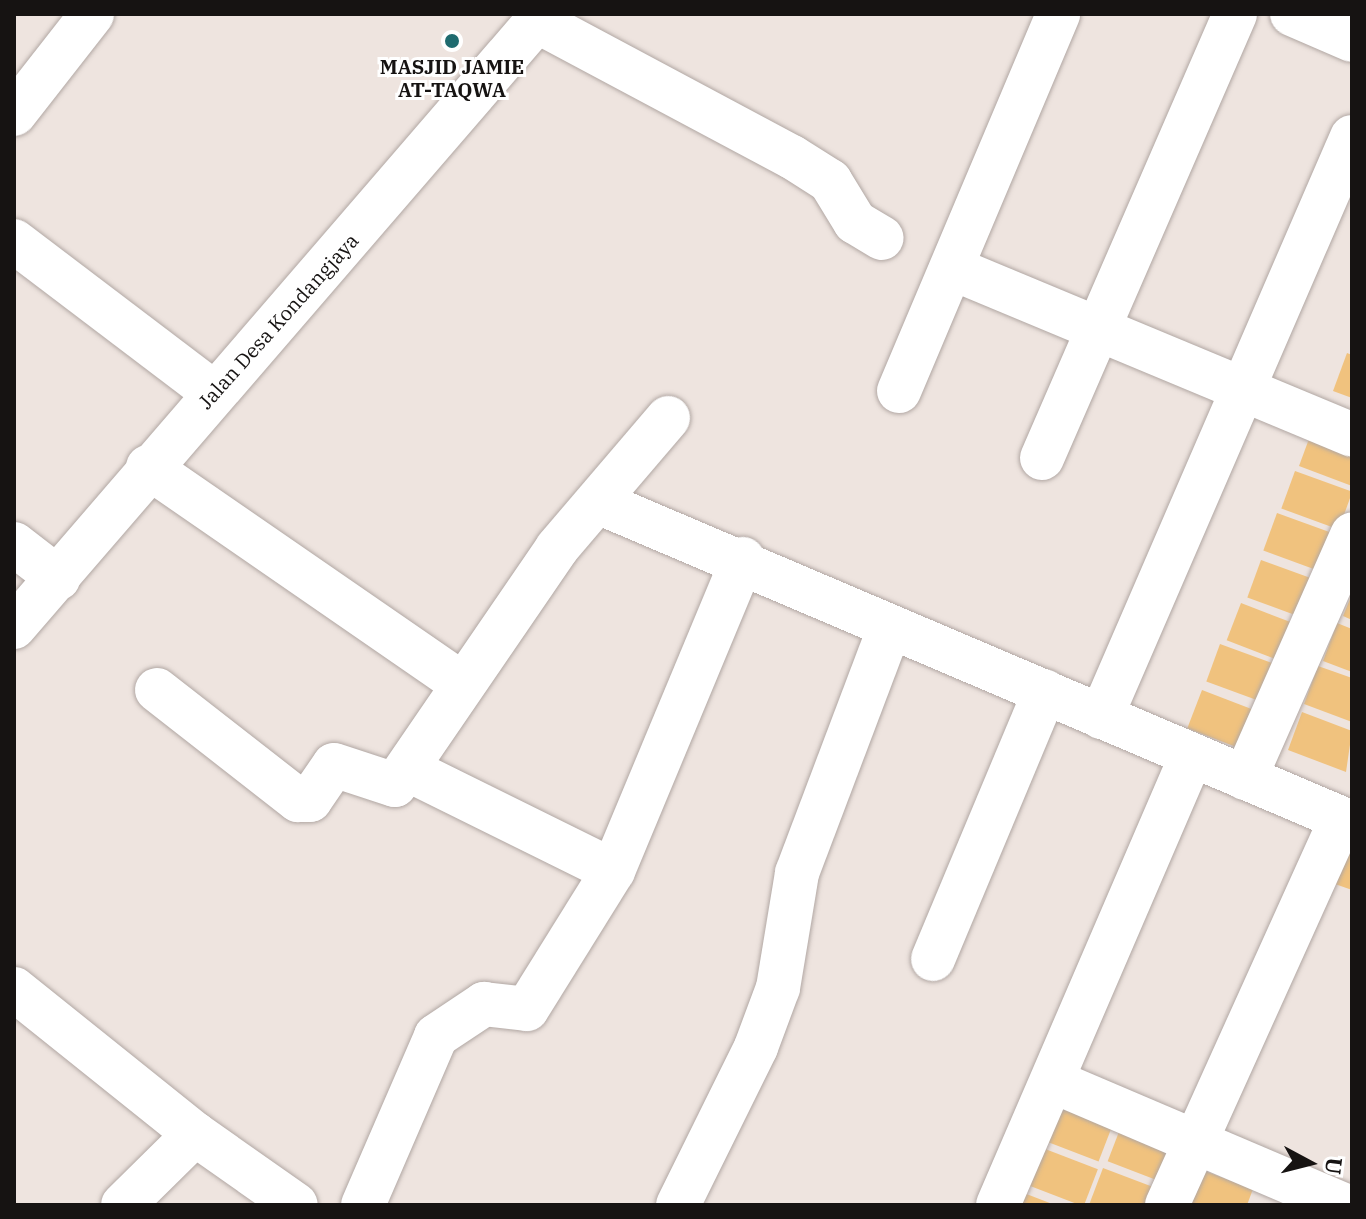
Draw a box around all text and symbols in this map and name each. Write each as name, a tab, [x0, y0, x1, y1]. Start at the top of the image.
marker: MASJID JAMIE AT-TAQWA	[443, 32, 461, 50]
place label: MASJID JAMIE AT-TAQWA	[380, 54, 524, 101]
street label: Jalan Desa Kondangjaya	[193, 228, 363, 414]
north arrow	[1270, 1123, 1350, 1203]
text: U	[1319, 1156, 1350, 1176]

